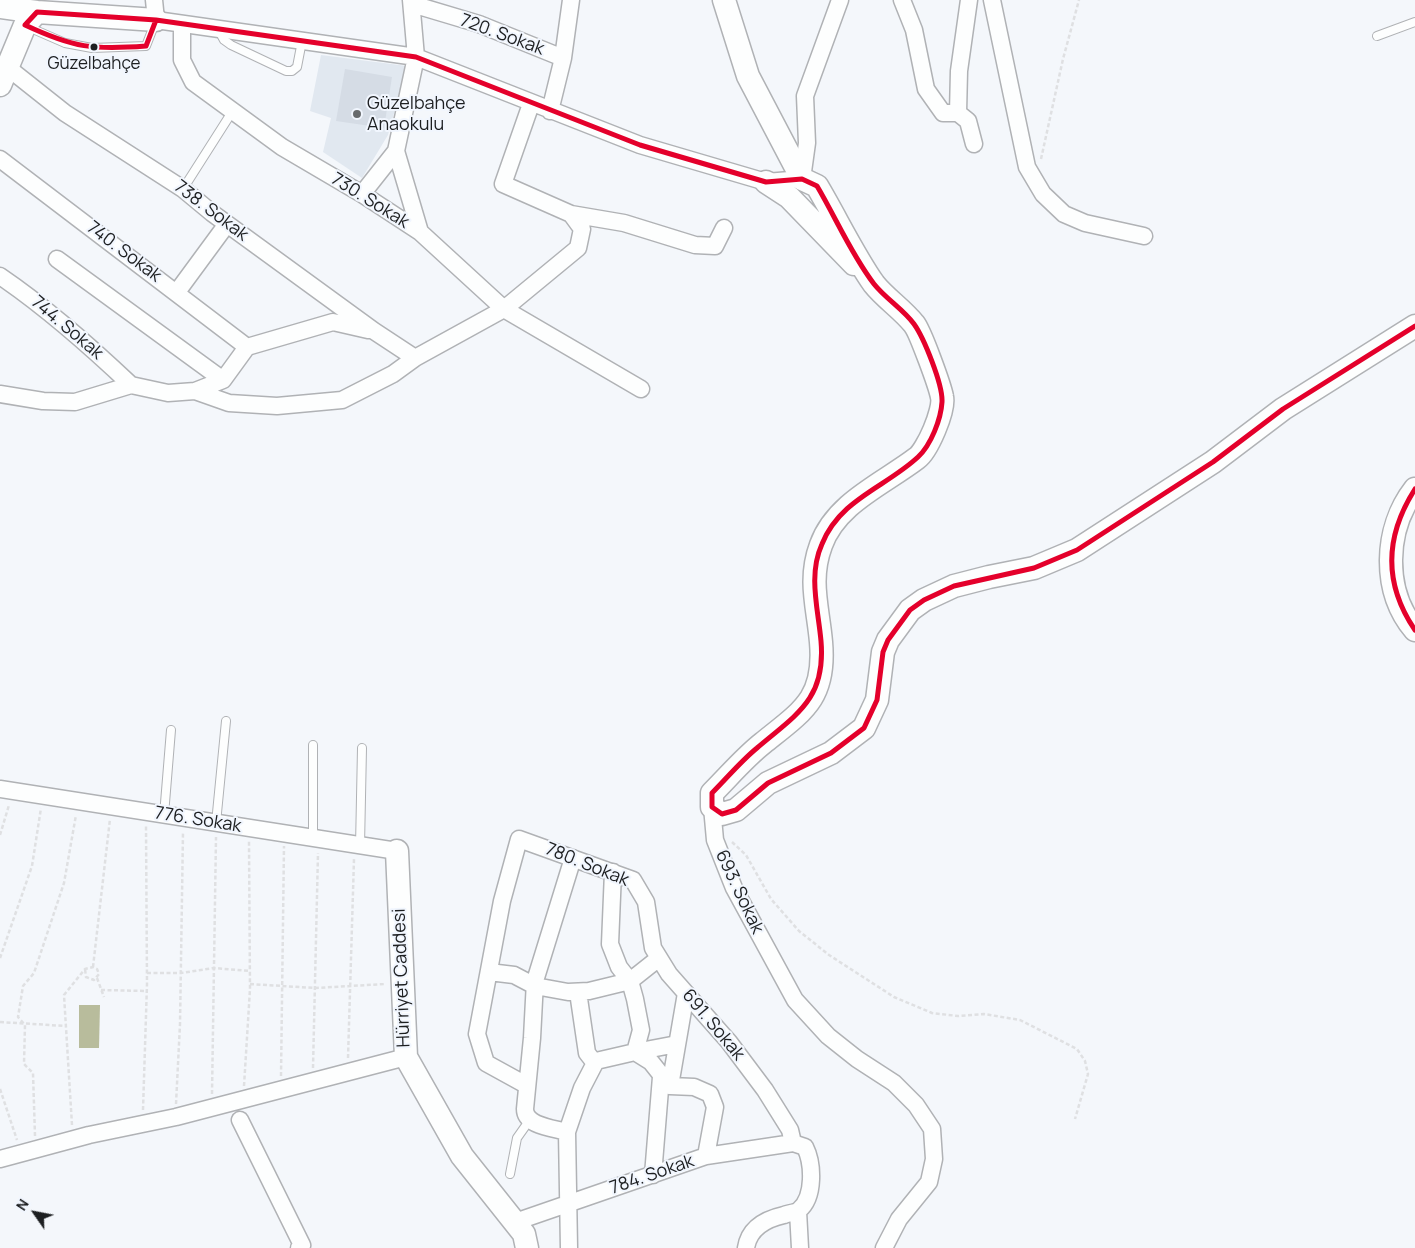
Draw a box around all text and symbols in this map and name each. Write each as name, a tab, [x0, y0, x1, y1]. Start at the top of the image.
street label: 720. Sokak	[457, 10, 547, 60]
marker: Güzelbahçe	[89, 42, 99, 52]
place label: Güzelbahçe	[47, 54, 141, 74]
place label: Güzelbahçe Anaokulu	[367, 93, 465, 136]
marker: Güzelbahçe Anaokulu	[351, 108, 363, 120]
street label: 730. Sokak	[327, 169, 413, 233]
street label: 738. Sokak	[170, 176, 252, 246]
street label: 740. Sokak	[82, 217, 166, 287]
street label: 744. Sokak	[27, 292, 107, 364]
street label: 776. Sokak	[153, 802, 243, 838]
street label: 780. Sokak	[542, 838, 632, 892]
street label: 693. Sokak	[710, 847, 768, 937]
street label: Hürriyet Caddesi	[389, 908, 415, 1048]
street label: 691. Sokak	[677, 985, 749, 1065]
street label: 784. Sokak	[607, 1151, 697, 1199]
north arrow	[10, 1188, 60, 1238]
text: N	[11, 1195, 33, 1214]

